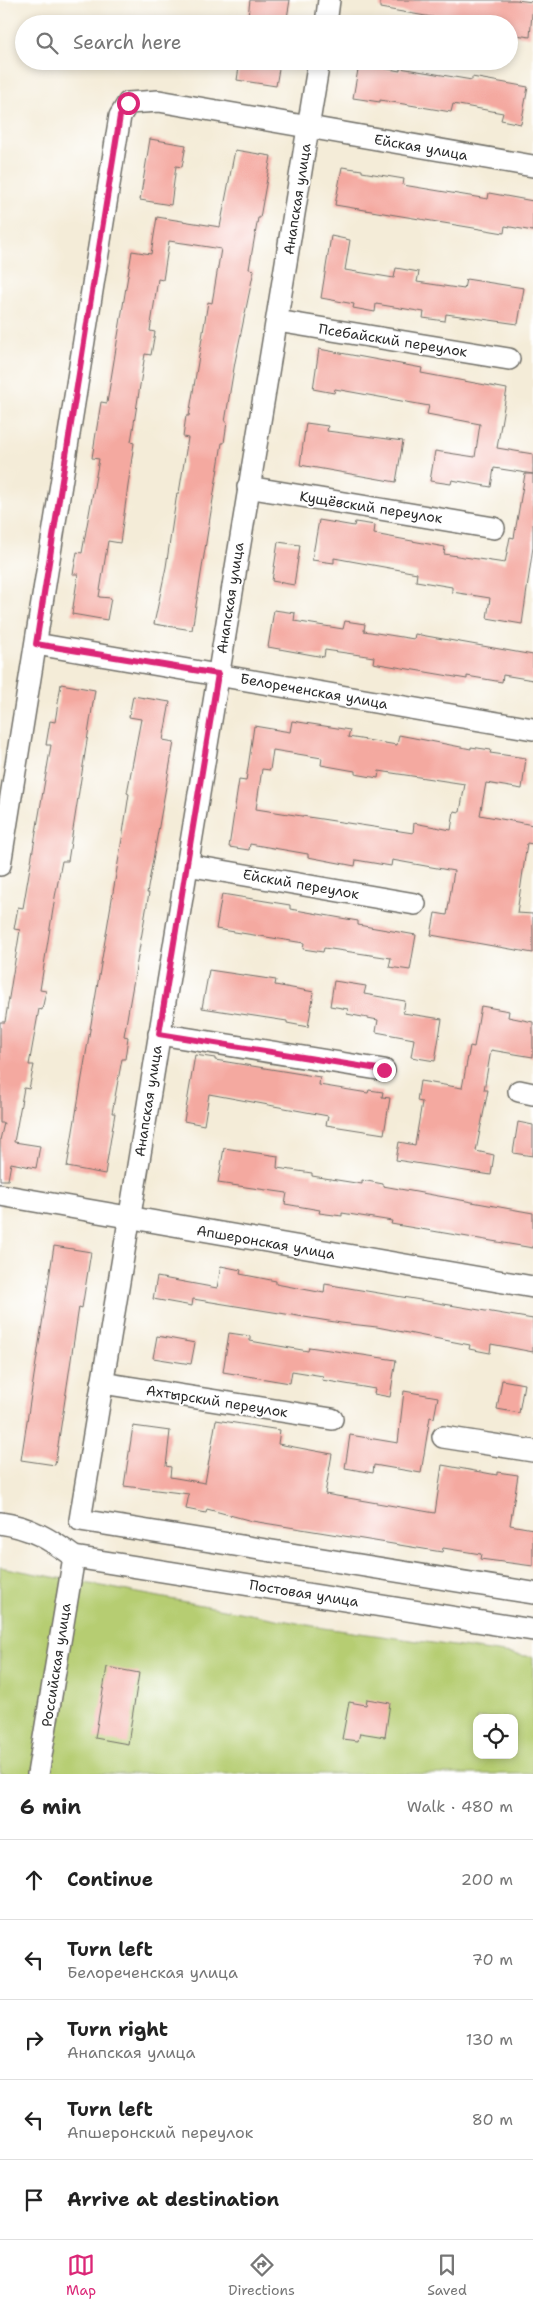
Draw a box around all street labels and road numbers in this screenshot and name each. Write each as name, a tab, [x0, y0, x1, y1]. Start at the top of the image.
street label: Ейская улица	[373, 130, 470, 164]
street label: Анапская улица	[279, 142, 315, 256]
street label: Псебайский переулок	[317, 319, 469, 361]
street label: Кущёвский переулок	[298, 487, 444, 527]
street label: Анапская улица	[212, 541, 248, 655]
street label: Белореченская улица	[239, 669, 390, 713]
street label: Ейский переулок	[242, 865, 361, 903]
street label: Анапская улица	[130, 1044, 166, 1158]
street label: Апшеронская улица	[195, 1221, 337, 1263]
street label: Ахтырский переулок	[145, 1381, 290, 1421]
street label: Постовая улица	[248, 1575, 360, 1611]
street label: Российская улица	[37, 1602, 75, 1728]

